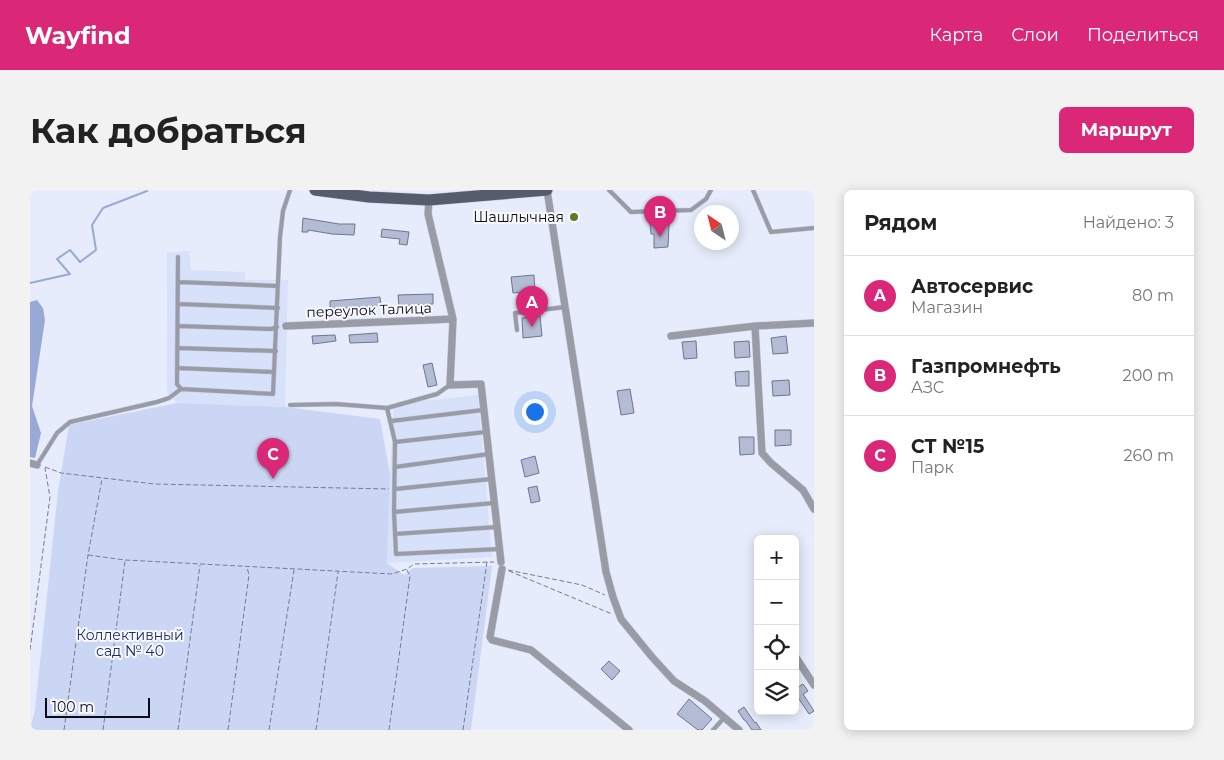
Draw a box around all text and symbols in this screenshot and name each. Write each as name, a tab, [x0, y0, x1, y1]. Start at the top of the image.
text: Wayfind	[25, 21, 131, 50]
text: Карта	[929, 24, 983, 46]
text: Слои	[1011, 24, 1059, 46]
text: Поделиться	[1087, 24, 1199, 46]
button: Маршрут	[1059, 107, 1194, 153]
text: Как добраться	[30, 109, 307, 152]
pin: B	[644, 196, 676, 237]
north arrow	[694, 205, 739, 250]
place label: Шашлычная	[473, 208, 564, 226]
text: Рядом	[864, 210, 937, 235]
marker: Шашлычная	[568, 211, 580, 223]
text: Найдено: 3	[1083, 213, 1174, 232]
text: Автосервис	[911, 275, 1033, 298]
pin: A	[516, 286, 548, 327]
text: A	[874, 286, 886, 305]
text: 80 m	[1132, 286, 1174, 305]
text: Магазин	[911, 298, 983, 317]
street label: переулок Талица	[306, 299, 432, 321]
text: Газпромнефть	[911, 355, 1061, 378]
text: B	[874, 366, 886, 385]
text: 200 m	[1123, 366, 1174, 385]
text: АЗС	[911, 378, 944, 397]
your location	[522, 399, 548, 425]
text: СТ №15	[911, 435, 984, 458]
pin: C	[257, 438, 289, 479]
text: C	[874, 446, 886, 465]
text: 260 m	[1123, 446, 1174, 465]
text: Парк	[911, 458, 954, 477]
map controls	[754, 535, 799, 715]
button: +	[754, 535, 799, 580]
button: −	[754, 580, 799, 625]
button: locate	[754, 625, 799, 670]
park label: Коллективный сад № 40	[76, 626, 184, 660]
button: layers	[754, 670, 799, 715]
scale bar	[45, 695, 150, 718]
text: 100 m	[52, 698, 94, 716]

